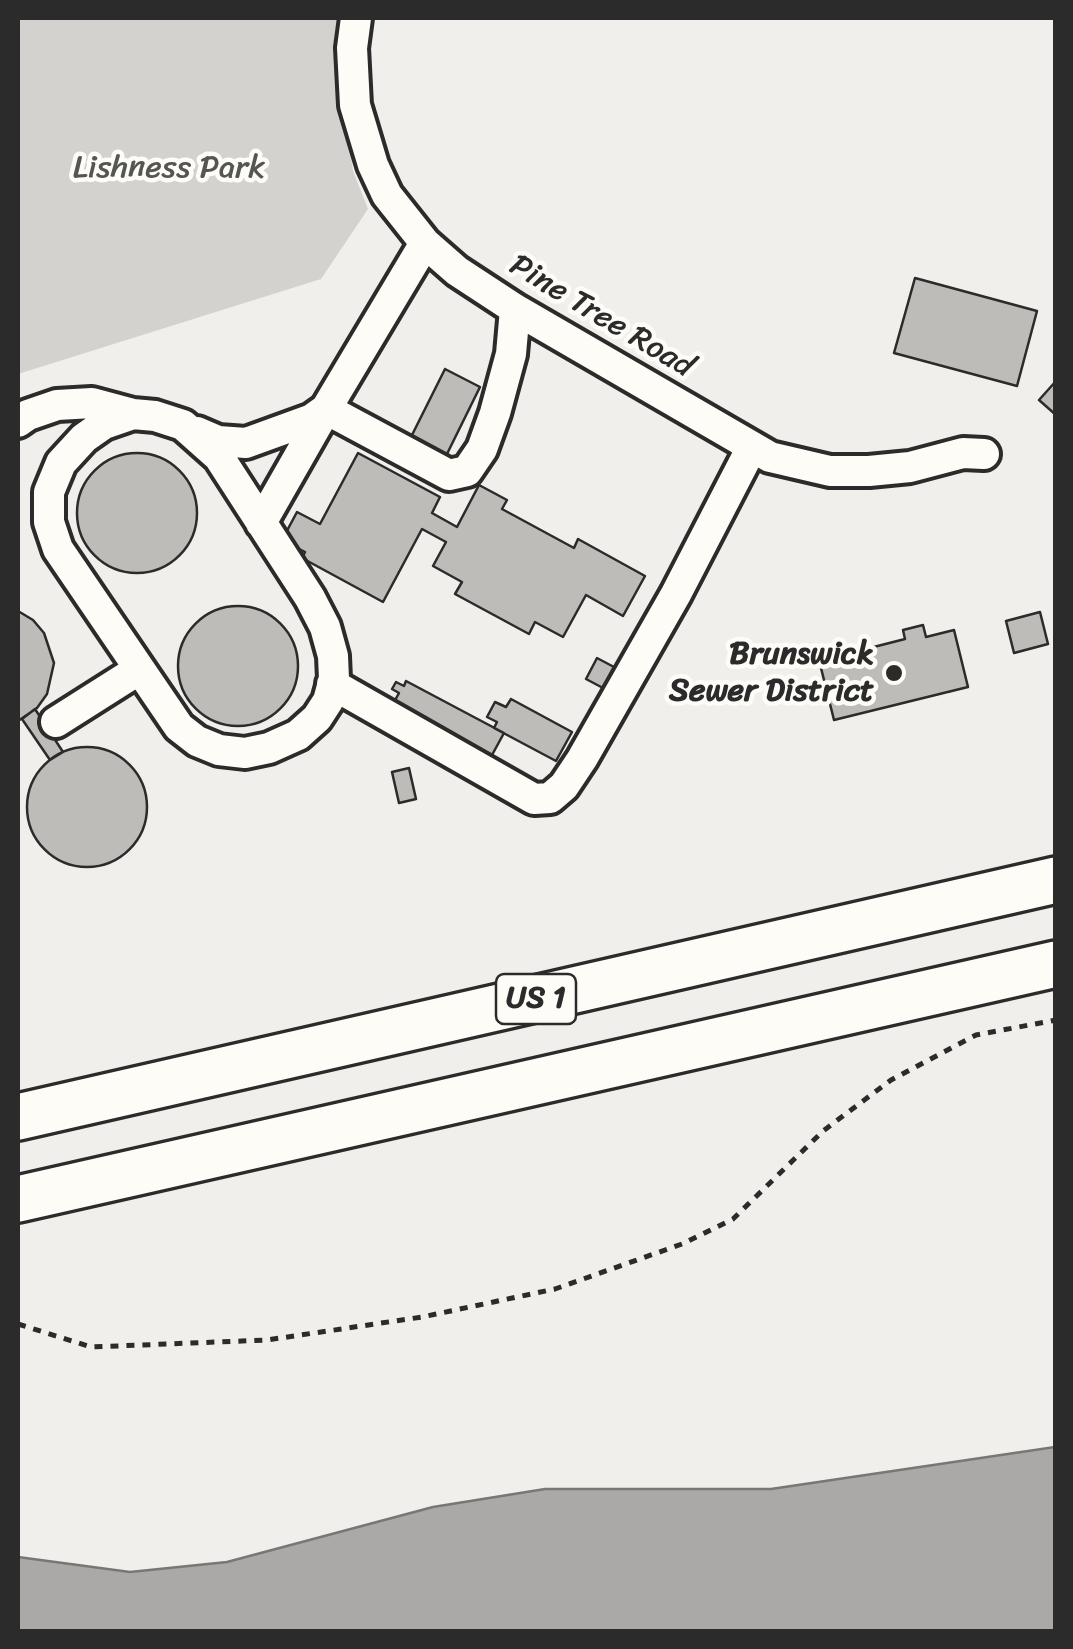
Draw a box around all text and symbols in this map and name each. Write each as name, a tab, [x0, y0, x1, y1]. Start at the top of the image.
park label: Lishness Park	[73, 150, 265, 188]
street label: Pine Tree Road	[502, 247, 700, 387]
place label: Brunswick Sewer District	[669, 636, 874, 711]
marker: Brunswick Sewer District	[883, 662, 905, 684]
road number: US 1	[496, 974, 576, 1024]

